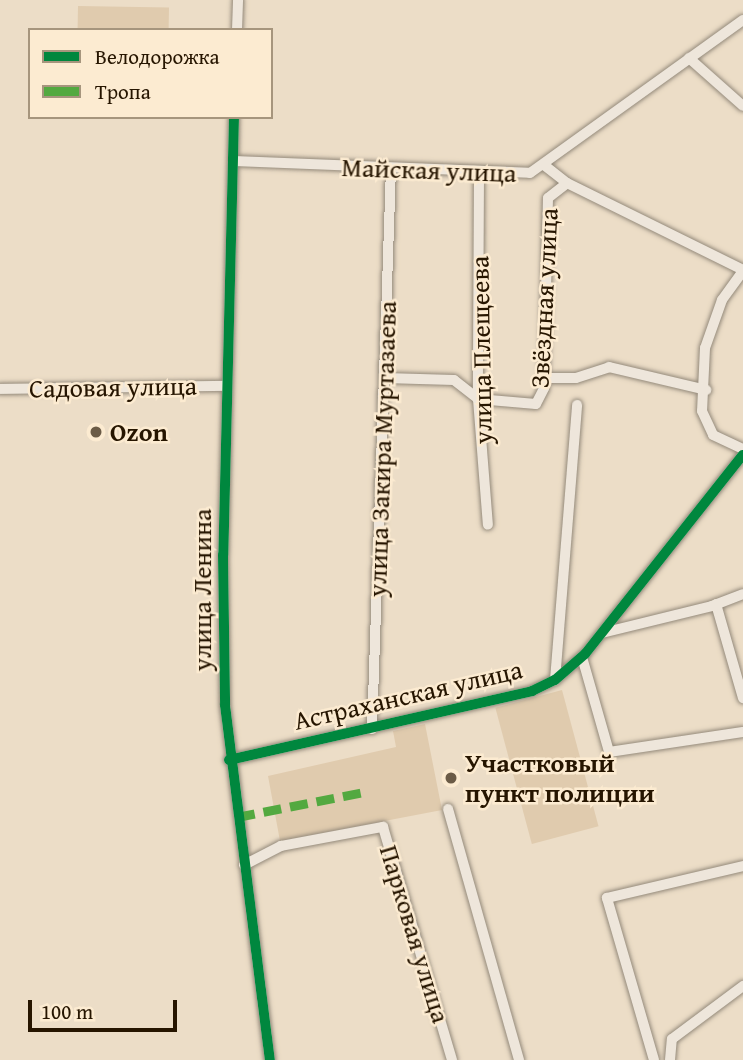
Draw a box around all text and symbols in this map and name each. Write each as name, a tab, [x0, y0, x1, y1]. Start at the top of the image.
legend	[28, 28, 273, 119]
text: Велодорожка	[95, 41, 220, 72]
text: Тропа	[95, 76, 151, 107]
street label: Майская улица	[341, 151, 517, 189]
street label: Звёздная улица	[524, 207, 564, 389]
street label: улица Плещеева	[464, 255, 498, 445]
street label: улица Закира Муртазаева	[361, 300, 403, 598]
street label: Садовая улица	[29, 370, 197, 404]
place label: Ozon	[110, 416, 168, 448]
marker: Ozon	[88, 424, 104, 440]
street label: улица Ленина	[186, 509, 218, 671]
street label: Астраханская улица	[291, 654, 525, 736]
place label: Участковый пункт полиции	[465, 747, 655, 808]
marker: Участковый пункт полиции	[443, 770, 459, 786]
street label: Парковая улица	[373, 841, 457, 1027]
scale bar	[32, 986, 180, 1030]
text: 100 m	[41, 996, 93, 1027]

